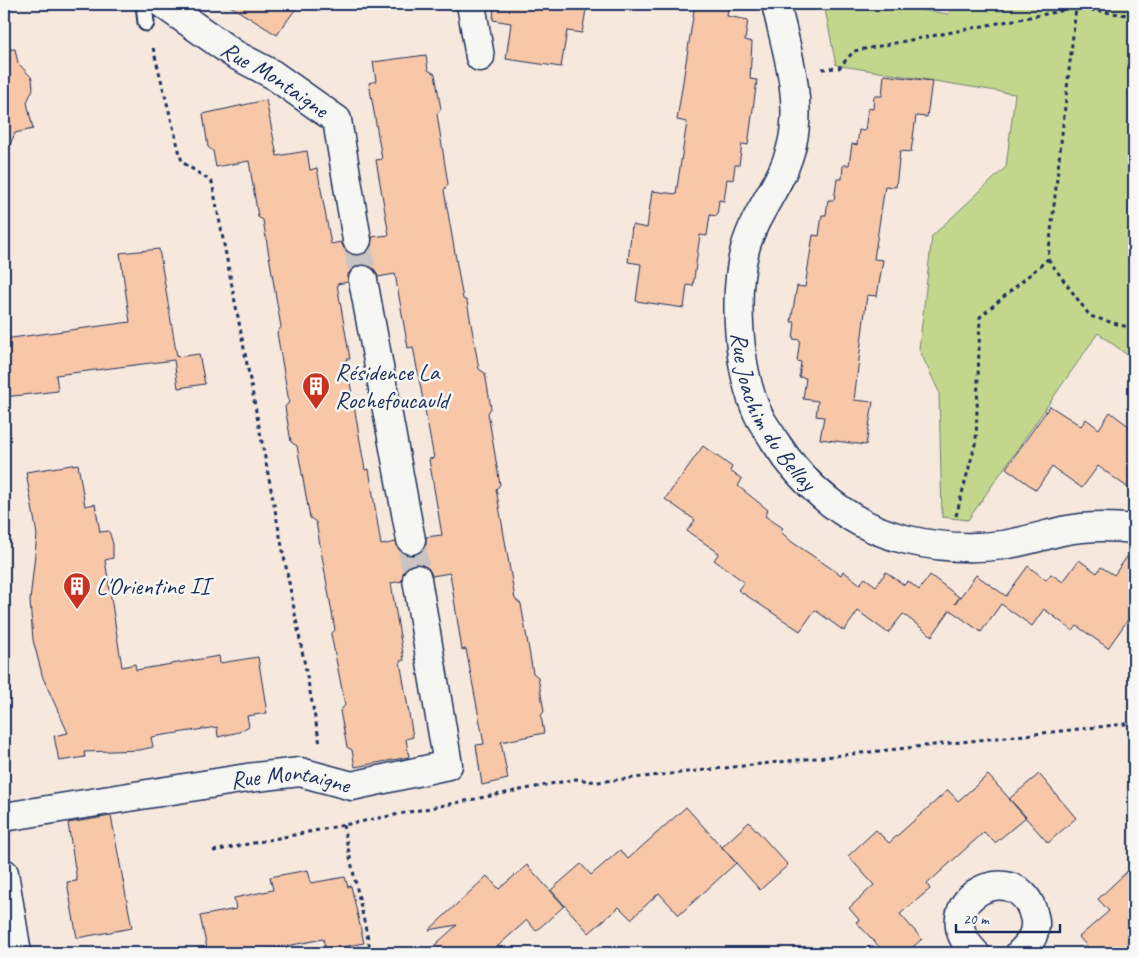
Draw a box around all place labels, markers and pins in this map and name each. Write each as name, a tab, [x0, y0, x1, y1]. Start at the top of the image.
place label: Résidence La Rochefoucauld	[335, 357, 452, 415]
building icon: Résidence La Rochefoucauld	[301, 371, 331, 410]
building icon: L'Orientine II	[62, 571, 92, 610]
place label: L'Orientine II	[96, 571, 215, 601]

